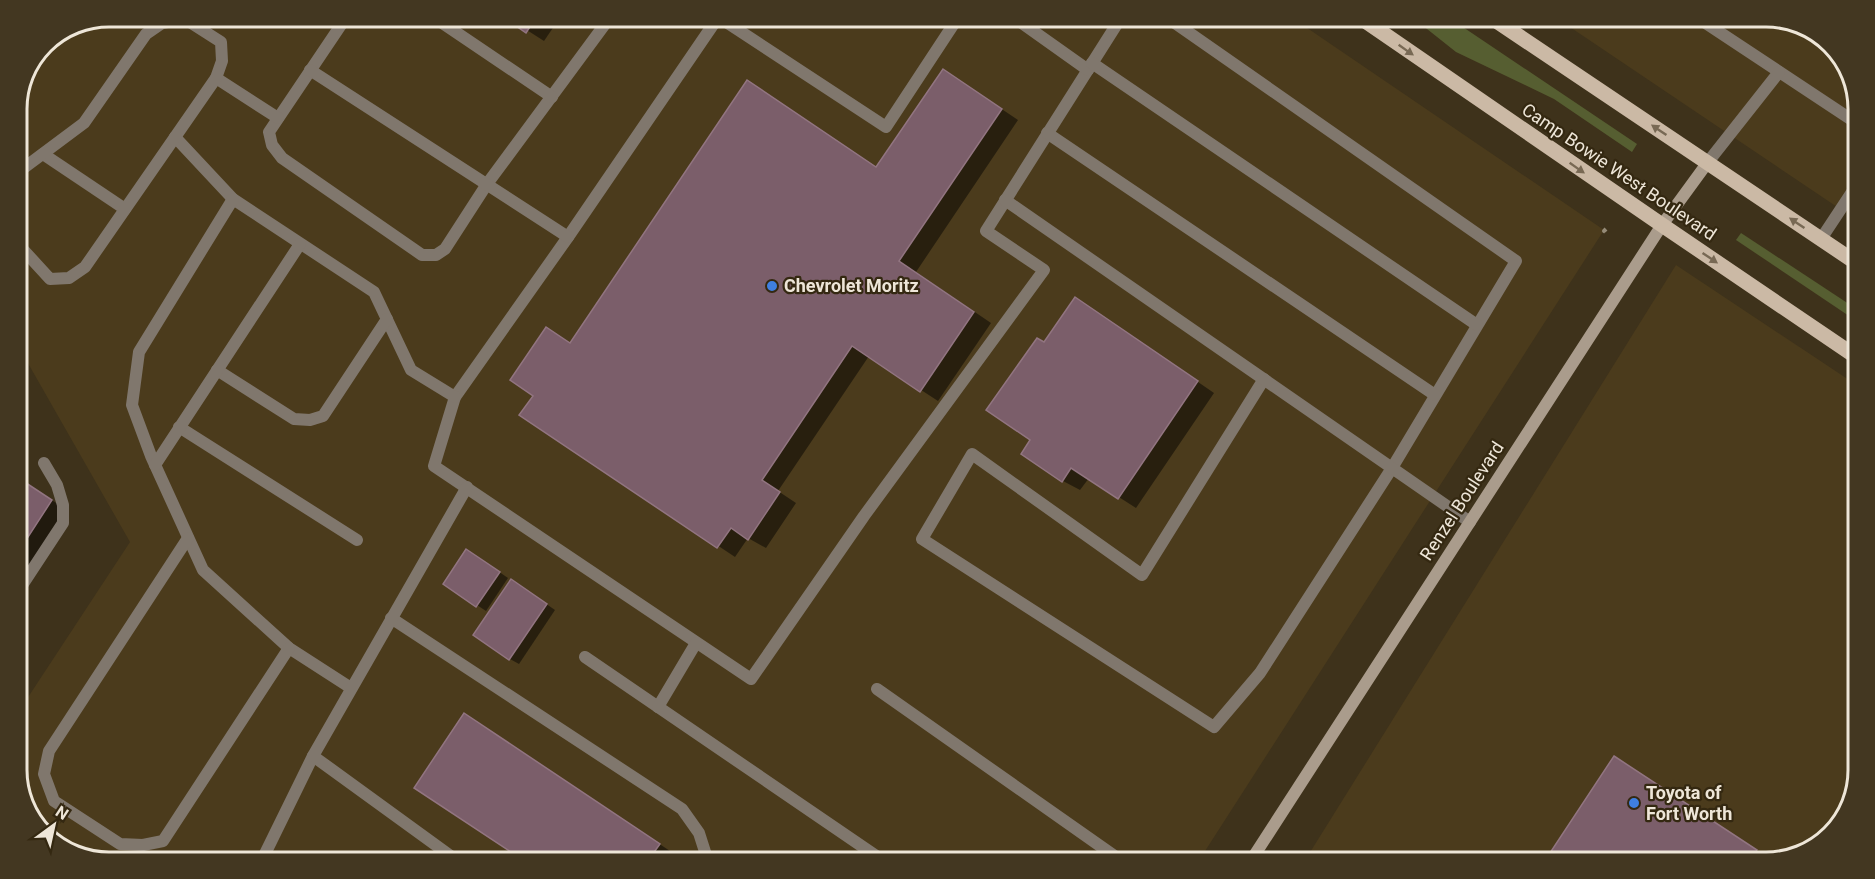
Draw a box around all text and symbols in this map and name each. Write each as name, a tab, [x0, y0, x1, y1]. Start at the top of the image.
one-way arrow	[1398, 44, 1414, 56]
street label: Camp Bowie West Boulevard	[1518, 99, 1720, 245]
one-way arrow	[1651, 125, 1667, 136]
one-way arrow	[1569, 162, 1585, 174]
one-way arrow	[1790, 217, 1806, 229]
one-way arrow	[1702, 252, 1718, 263]
place label: Chevrolet Moritz	[784, 275, 919, 296]
marker: Chevrolet Moritz	[765, 279, 779, 293]
street label: Renzel Boulevard	[1415, 437, 1508, 564]
place label: Toyota of Fort Worth	[1646, 782, 1732, 824]
north arrow	[24, 795, 84, 855]
marker: Toyota of Fort Worth	[1627, 796, 1641, 810]
text: N	[52, 802, 72, 824]

